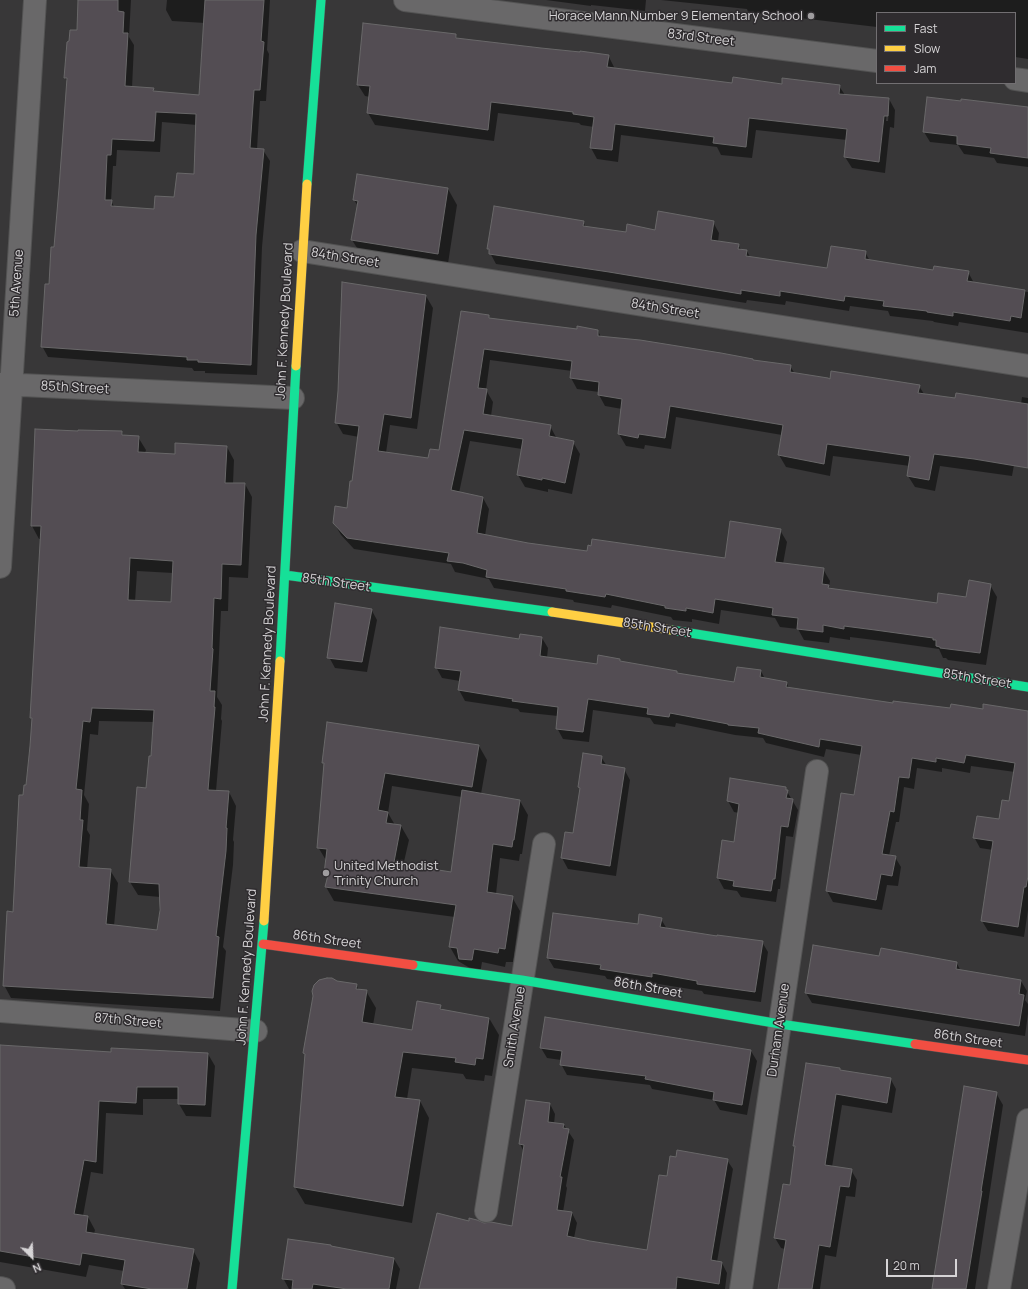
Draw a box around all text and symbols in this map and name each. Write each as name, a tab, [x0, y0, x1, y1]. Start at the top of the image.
place label: Horace Mann Number 9 Elementary School	[549, 8, 803, 24]
marker: Horace Mann Number 9 Elementary School	[806, 11, 816, 21]
legend	[876, 12, 1016, 84]
text: Fast	[914, 20, 938, 37]
street label: 83rd Street	[666, 26, 736, 50]
text: Slow	[914, 40, 940, 57]
text: Jam	[914, 60, 936, 77]
street label: John F. Kennedy Boulevard	[273, 242, 297, 400]
street label: 84th Street	[310, 245, 380, 271]
street label: 5th Avenue	[7, 249, 27, 317]
street label: 84th Street	[630, 296, 700, 322]
street label: 85th Street	[40, 378, 110, 398]
street label: John F. Kennedy Boulevard	[256, 565, 280, 723]
street label: 85th Street	[301, 570, 371, 596]
street label: 85th Street	[622, 615, 692, 641]
street label: 85th Street	[942, 666, 1012, 692]
place label: United Methodist Trinity Church	[334, 858, 439, 889]
marker: United Methodist Trinity Church	[321, 868, 331, 878]
street label: John F. Kennedy Boulevard	[234, 888, 260, 1046]
street label: 86th Street	[292, 927, 362, 953]
street label: 86th Street	[613, 974, 683, 1002]
street label: Durham Avenue	[765, 982, 793, 1078]
street label: Smith Avenue	[501, 985, 529, 1069]
street label: 87th Street	[94, 1010, 162, 1032]
street label: 86th Street	[933, 1026, 1003, 1052]
north arrow	[12, 1237, 52, 1277]
scale bar	[888, 1251, 959, 1277]
text: 20 m	[893, 1257, 920, 1274]
text: N	[30, 1260, 44, 1277]

